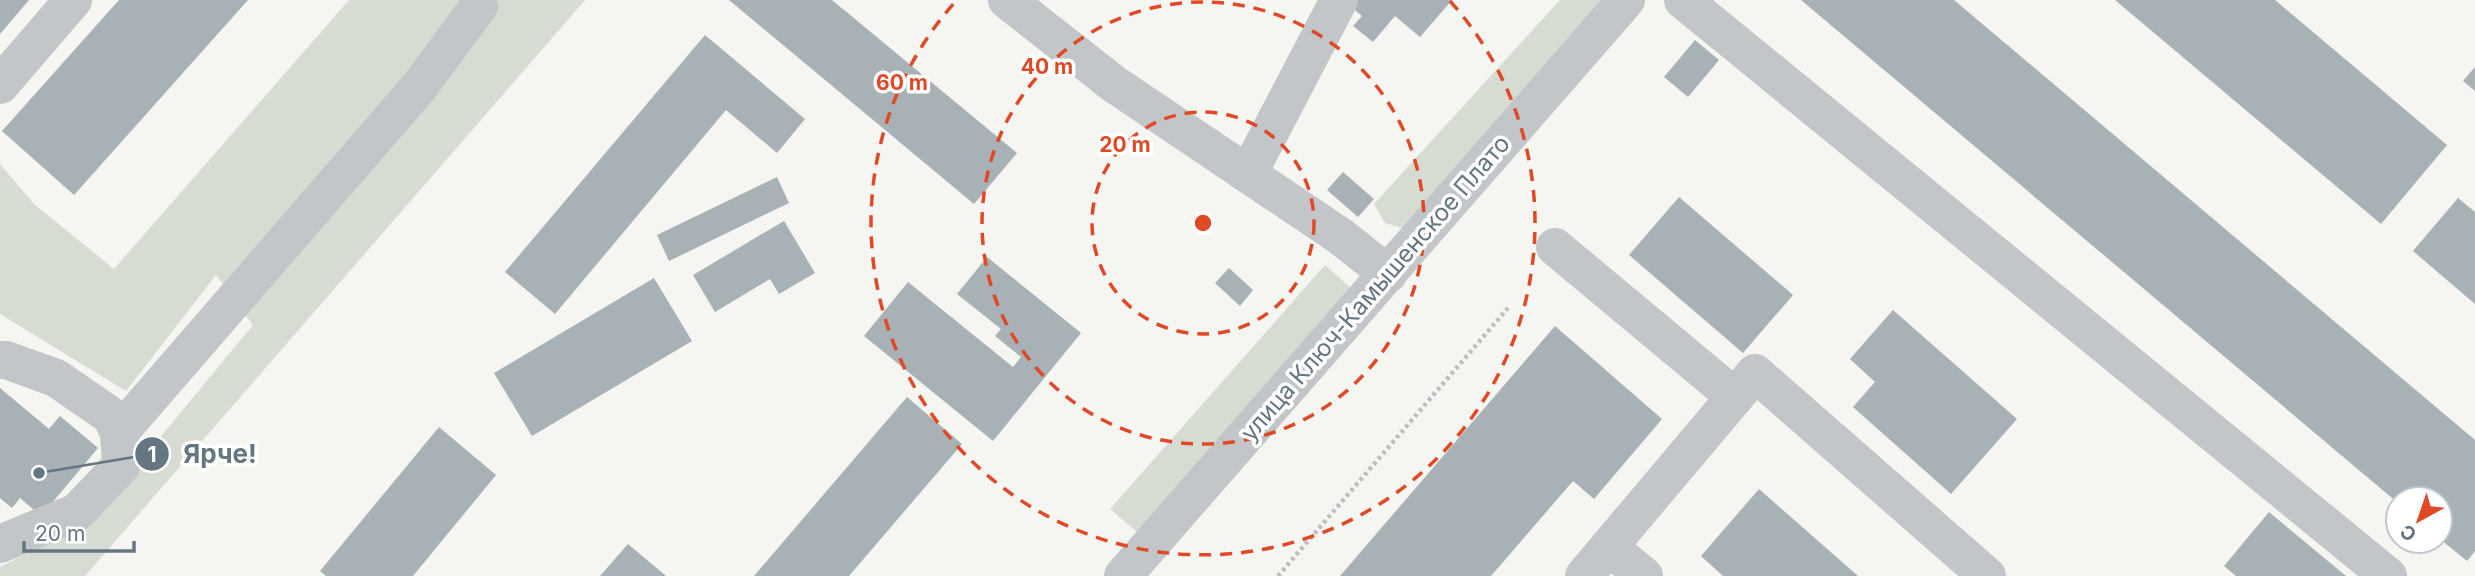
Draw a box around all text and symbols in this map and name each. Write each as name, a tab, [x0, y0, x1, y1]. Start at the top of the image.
text: 40 m	[1021, 54, 1073, 79]
text: 60 m	[876, 70, 928, 95]
street label: улица Ключ-Камышенское Плато	[1234, 129, 1516, 447]
text: 20 m	[1099, 132, 1151, 157]
centre of rings	[1191, 211, 1215, 235]
callout: Ярче!	[134, 431, 271, 478]
text: Ярче!	[183, 438, 257, 469]
text: 1	[147, 442, 157, 467]
north arrow	[2384, 485, 2454, 555]
scale bar	[24, 510, 135, 554]
text: С	[2396, 519, 2421, 546]
text: 20 m	[35, 521, 85, 546]

